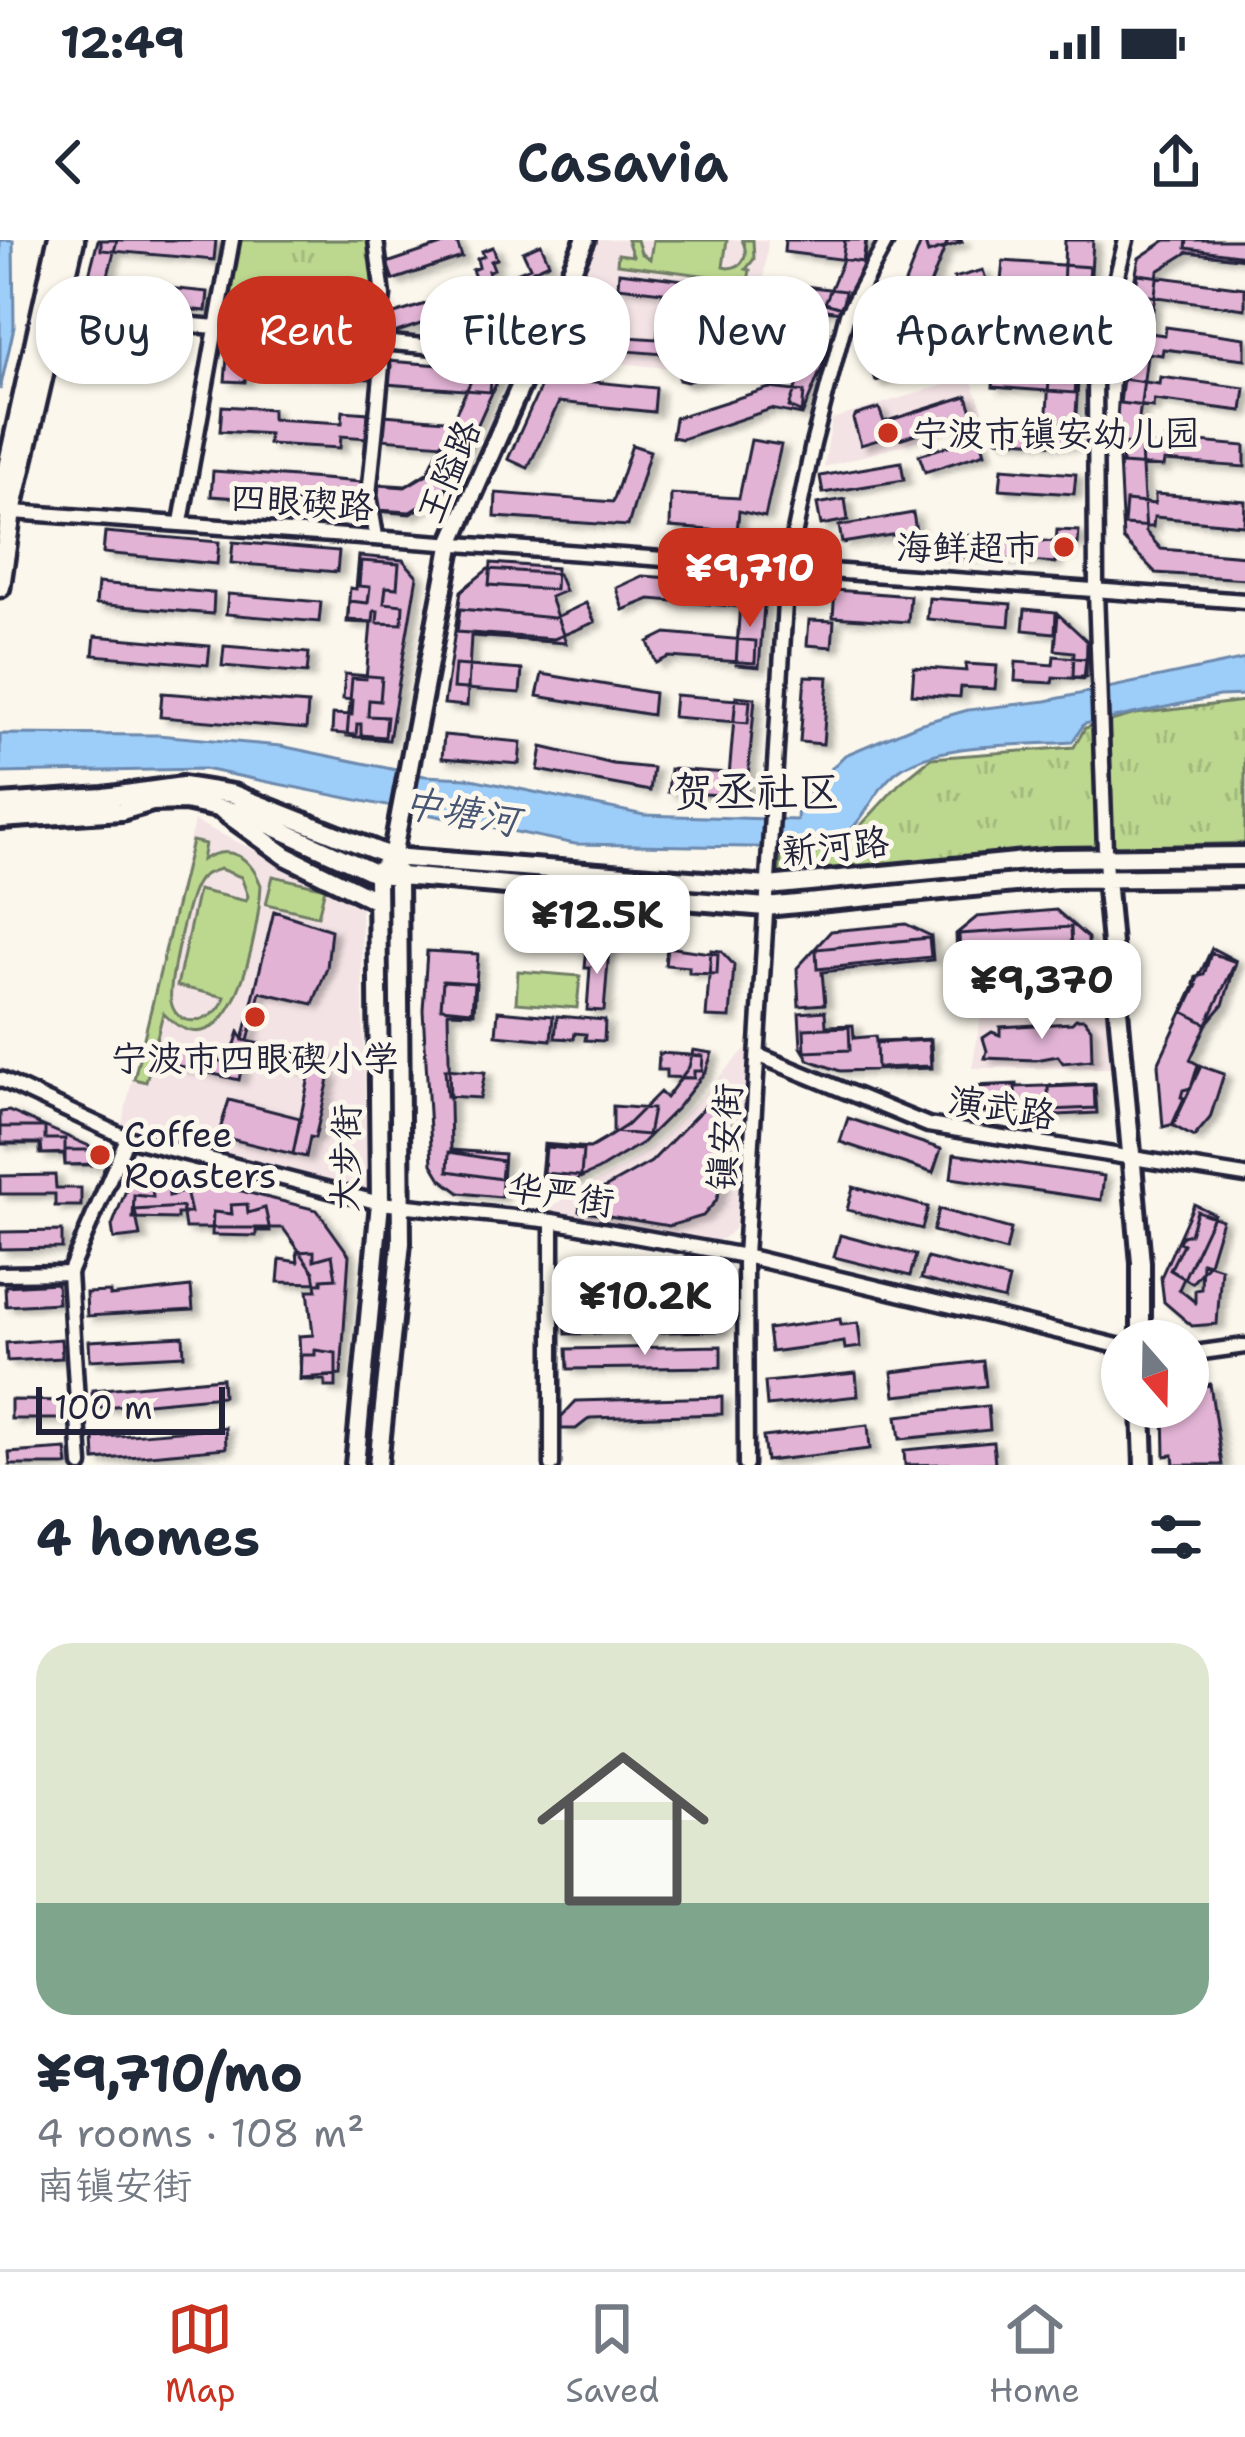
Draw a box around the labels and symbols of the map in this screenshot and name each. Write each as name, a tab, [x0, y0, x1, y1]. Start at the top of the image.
place label: 宁波市镇安幼儿园	[912, 409, 1200, 458]
street label: 王隘路	[405, 412, 492, 530]
marker: 宁波市镇安幼儿园	[875, 420, 901, 446]
street label: 四眼碶路	[228, 472, 376, 531]
place label: 海鲜超市	[896, 523, 1040, 572]
pin: ¥9,710	[652, 528, 848, 630]
marker: 海鲜超市	[1051, 534, 1077, 560]
district label: 贺丞社区	[672, 763, 840, 819]
water label: 中塘河	[399, 775, 529, 848]
street label: 新河路	[779, 816, 891, 877]
pin: ¥12.5K	[499, 875, 695, 977]
pin: ¥9,370	[944, 940, 1140, 1042]
marker: 宁波市四眼碶小学	[242, 1004, 268, 1030]
place label: 宁波市四眼碶小学	[111, 1034, 399, 1083]
street label: 演武路	[945, 1075, 1059, 1140]
street label: 镇安街	[696, 1081, 753, 1193]
street label: 大步街	[320, 1104, 371, 1212]
place label: Coffee Roasters	[124, 1110, 277, 1200]
marker: Coffee Roasters	[87, 1142, 113, 1168]
street label: 华严街	[504, 1162, 618, 1227]
pin: ¥10.2K	[547, 1256, 743, 1358]
north arrow	[1101, 1320, 1209, 1428]
scale bar	[36, 1381, 225, 1434]

